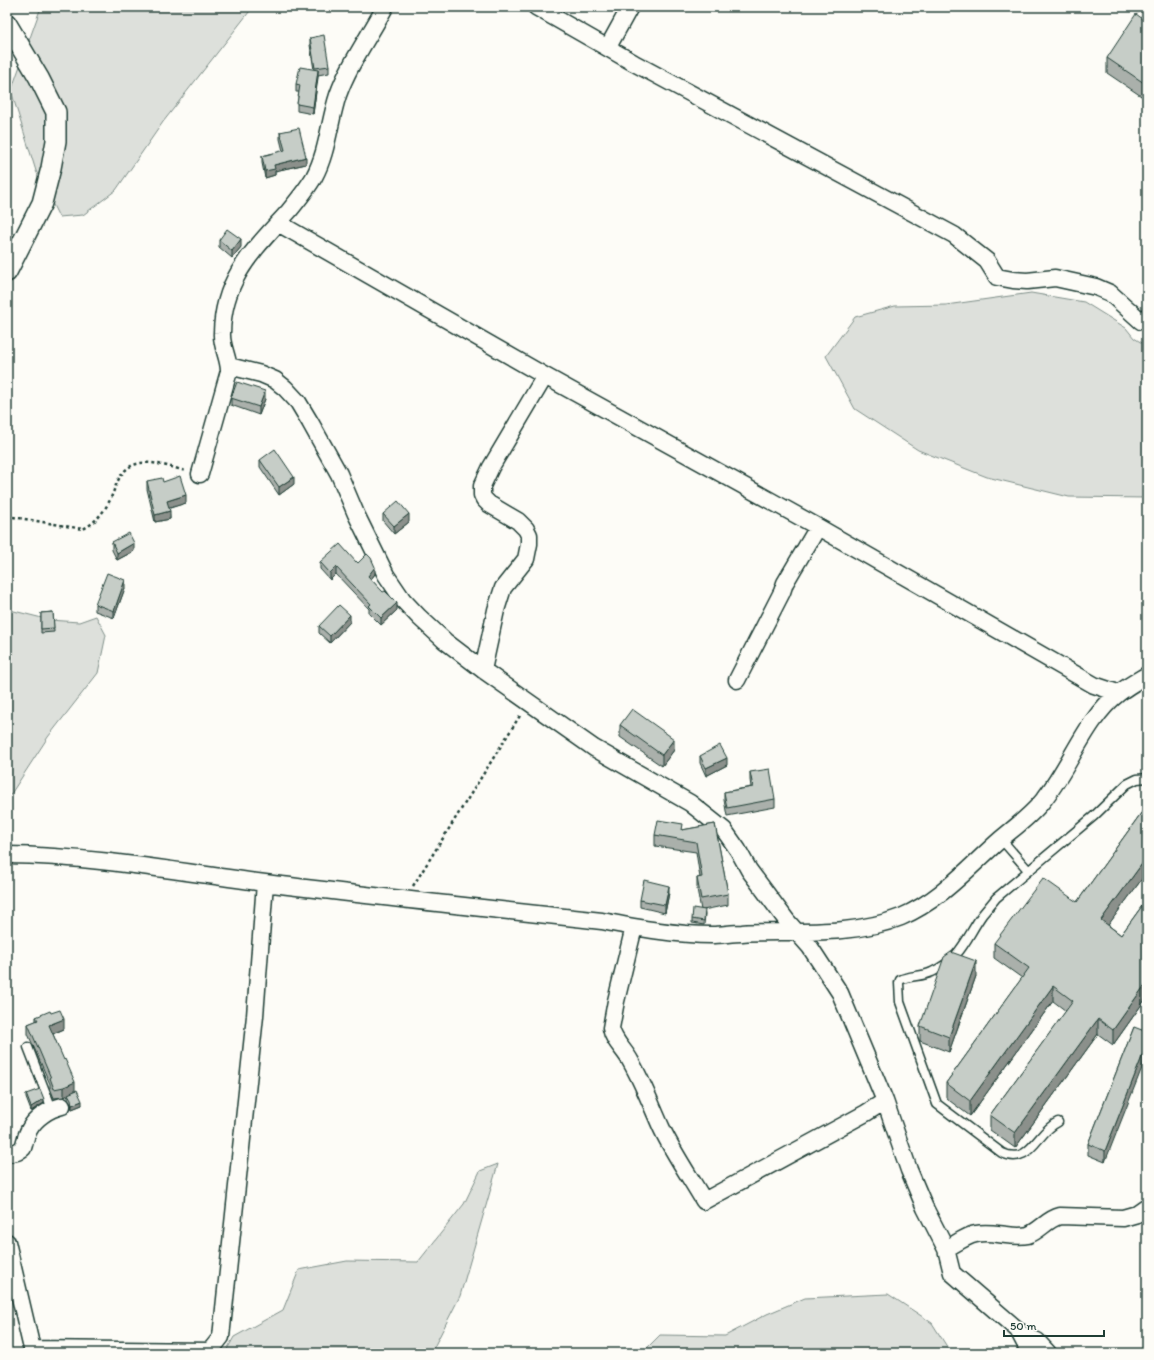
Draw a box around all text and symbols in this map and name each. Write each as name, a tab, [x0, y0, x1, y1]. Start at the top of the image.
scale bar	[1004, 1312, 1104, 1338]
text: 50 m	[1010, 1319, 1036, 1333]

